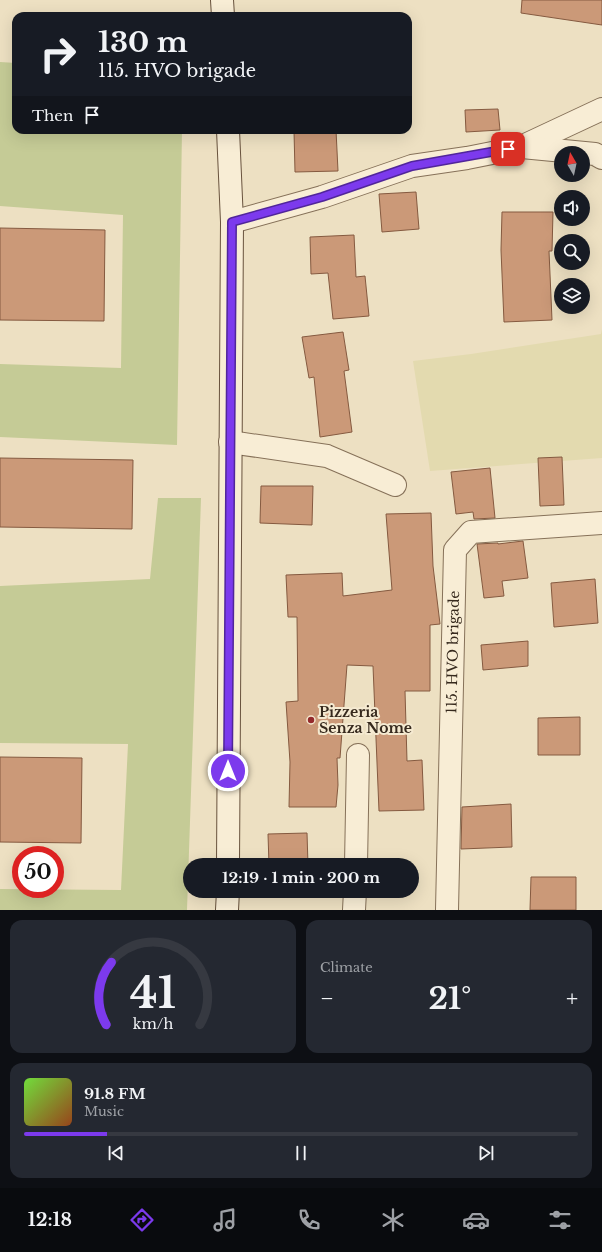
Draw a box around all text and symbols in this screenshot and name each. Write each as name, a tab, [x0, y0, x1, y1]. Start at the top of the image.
text: 130 m	[98, 25, 188, 60]
icon: right	[32, 28, 84, 80]
text: 115. HVO brigade	[98, 60, 256, 82]
icon: arrive	[81, 104, 103, 126]
text: Then	[32, 106, 73, 125]
pin	[491, 132, 525, 166]
icon: arrive	[497, 138, 519, 160]
north arrow	[554, 146, 590, 182]
map controls	[554, 146, 590, 314]
button: sound	[554, 190, 590, 226]
button: search	[554, 234, 590, 270]
button: layers	[554, 278, 590, 314]
street label: 115. HVO brigade	[442, 590, 463, 714]
place label: Pizzeria Senza Nome	[319, 703, 412, 737]
marker: Pizzeria Senza Nome	[306, 715, 316, 725]
position arrow	[207, 750, 249, 792]
speed limit sign: 50	[12, 846, 64, 898]
text: 12:19 · 1 min · 200 m	[222, 868, 380, 887]
text: Climate	[320, 959, 373, 976]
text: 41	[130, 967, 176, 1018]
text: 21°	[429, 980, 471, 1017]
text: −	[320, 985, 334, 1012]
text: +	[566, 985, 578, 1012]
text: km/h	[133, 1014, 173, 1032]
text: 91.8 FM	[84, 1084, 146, 1103]
text: Music	[84, 1103, 124, 1120]
icon: previous	[105, 1142, 127, 1164]
icon: pause	[290, 1142, 312, 1164]
icon: next	[475, 1142, 497, 1164]
icon: directions	[128, 1206, 156, 1234]
icon: music	[211, 1206, 239, 1234]
icon: phone	[295, 1206, 323, 1234]
icon: climate	[379, 1206, 407, 1234]
icon: car	[462, 1206, 490, 1234]
icon: filters	[546, 1206, 574, 1234]
text: 12:18	[28, 1209, 72, 1231]

